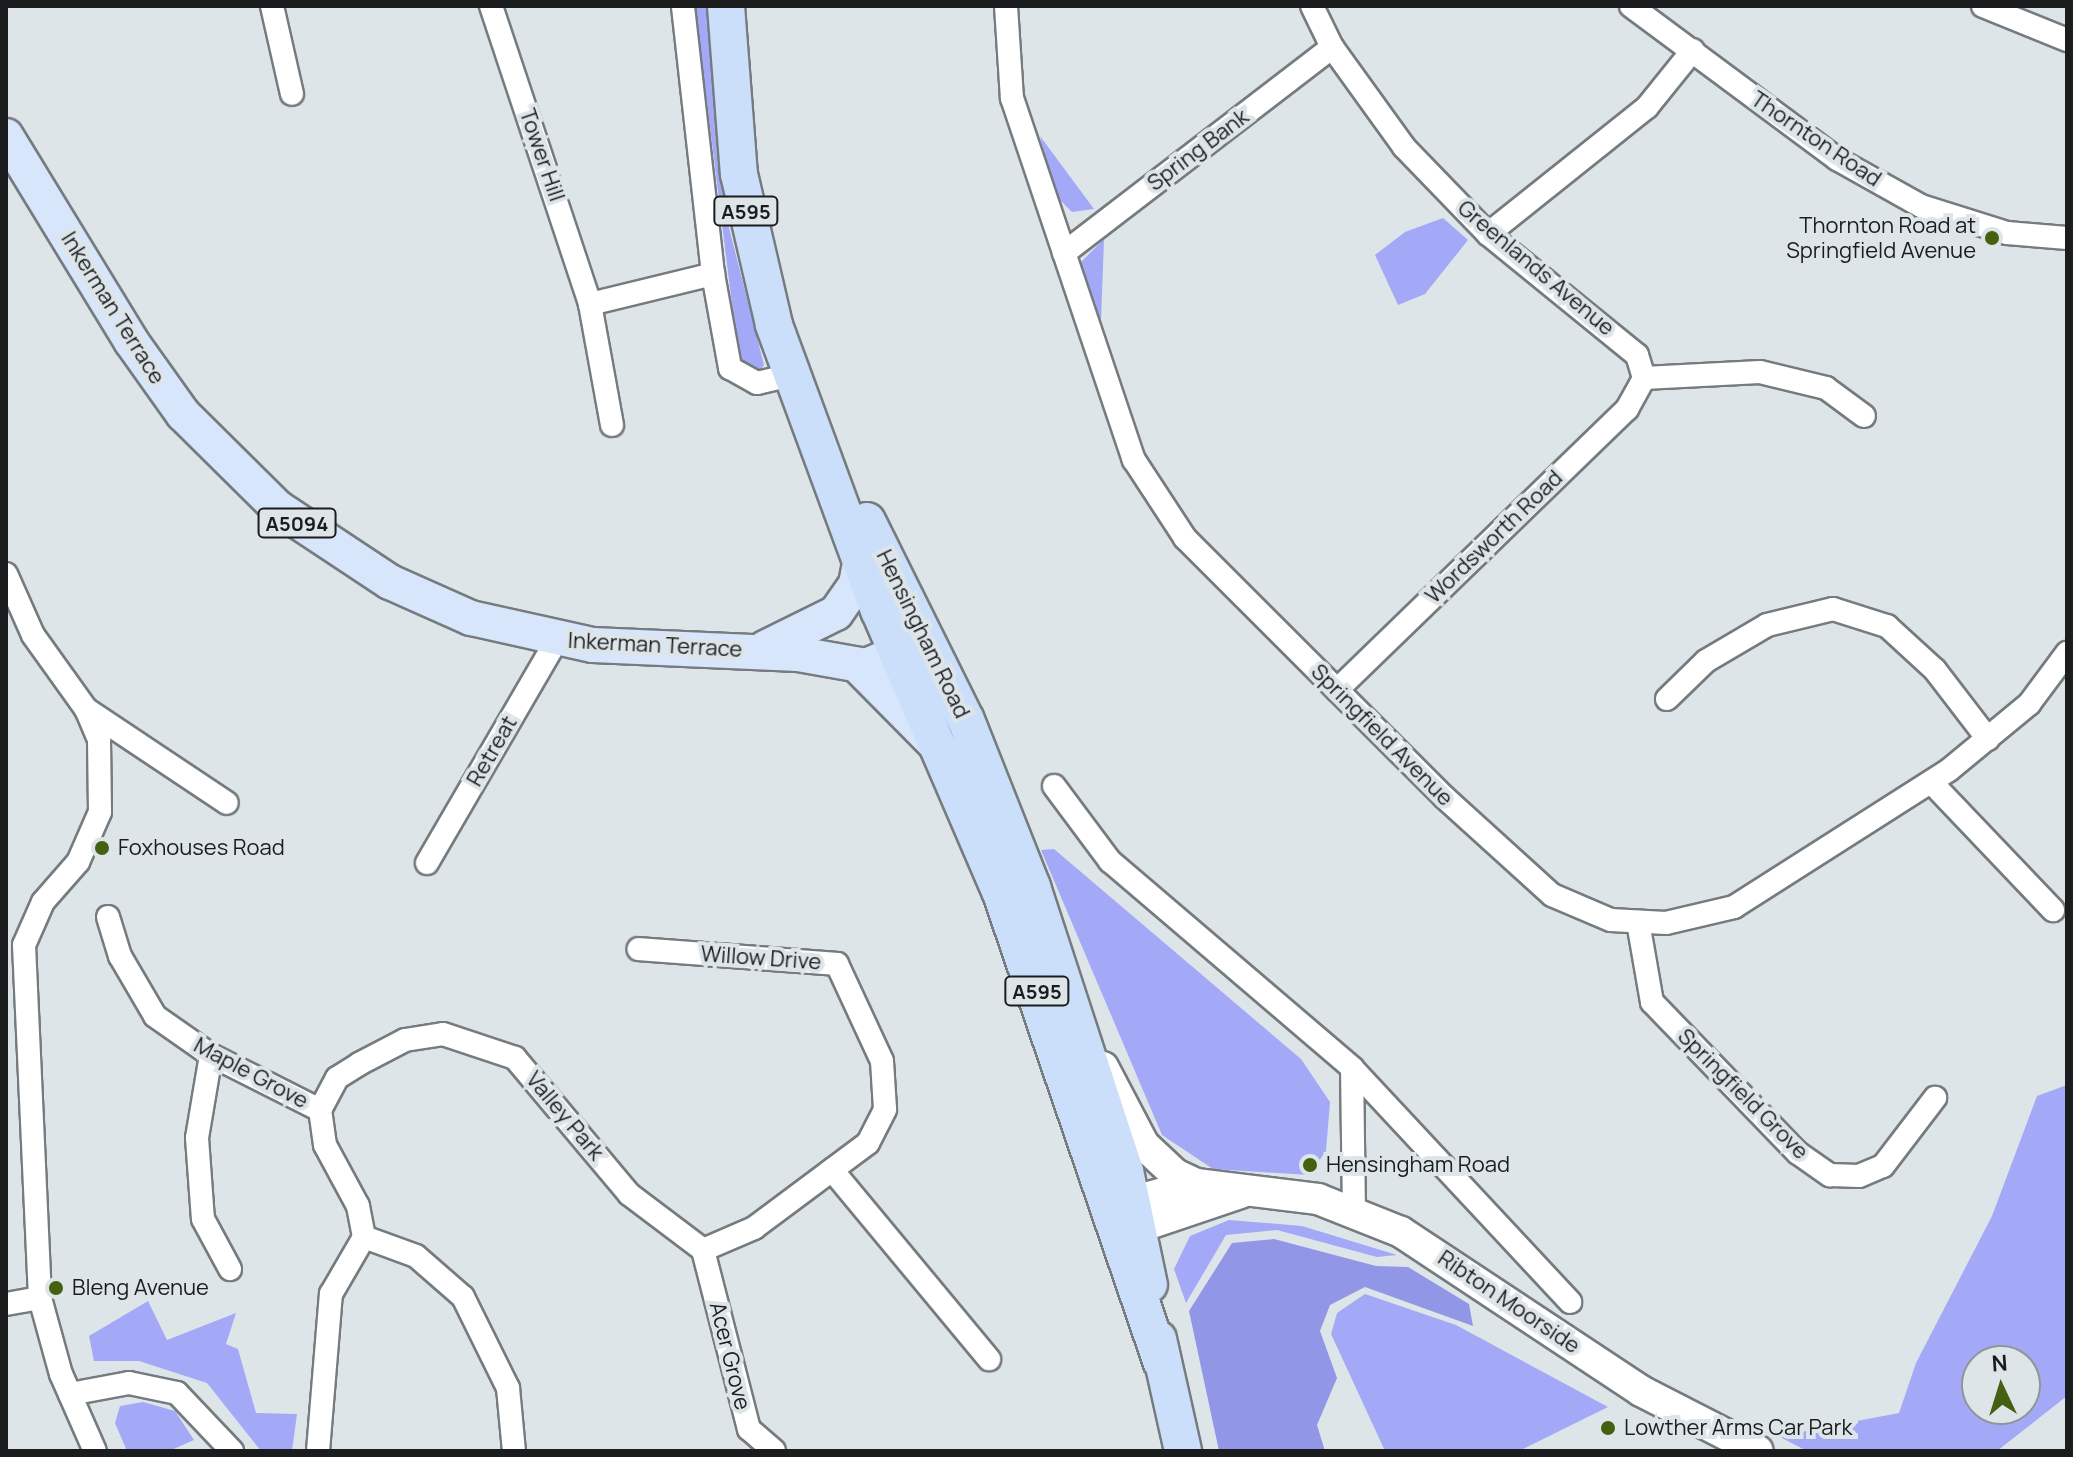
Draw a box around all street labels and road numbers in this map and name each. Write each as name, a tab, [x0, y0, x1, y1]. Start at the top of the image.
street label: Thornton Road	[1746, 86, 1886, 192]
street label: Spring Bank	[1142, 103, 1254, 197]
street label: Tower Hill	[514, 105, 570, 205]
road number: A595	[712, 195, 780, 227]
street label: Greenlands Avenue	[1452, 195, 1620, 341]
street label: Inkerman Terrace	[56, 227, 170, 389]
street label: Wordsworth Road	[1420, 465, 1568, 609]
road number: A5094	[257, 507, 337, 539]
street label: Hensingham Road	[871, 546, 975, 722]
street label: Inkerman Terrace	[567, 627, 743, 663]
street label: Springfield Avenue	[1306, 659, 1458, 811]
street label: Retreat	[461, 711, 523, 791]
street label: Willow Drive	[700, 941, 822, 975]
road number: A595	[1003, 975, 1071, 1007]
street label: Springfield Grove	[1672, 1023, 1814, 1165]
street label: Maple Grove	[189, 1032, 313, 1114]
street label: Valley Park	[520, 1066, 610, 1166]
street label: Ribton Moorside	[1433, 1245, 1585, 1359]
street label: Acer Grove	[704, 1299, 756, 1413]

